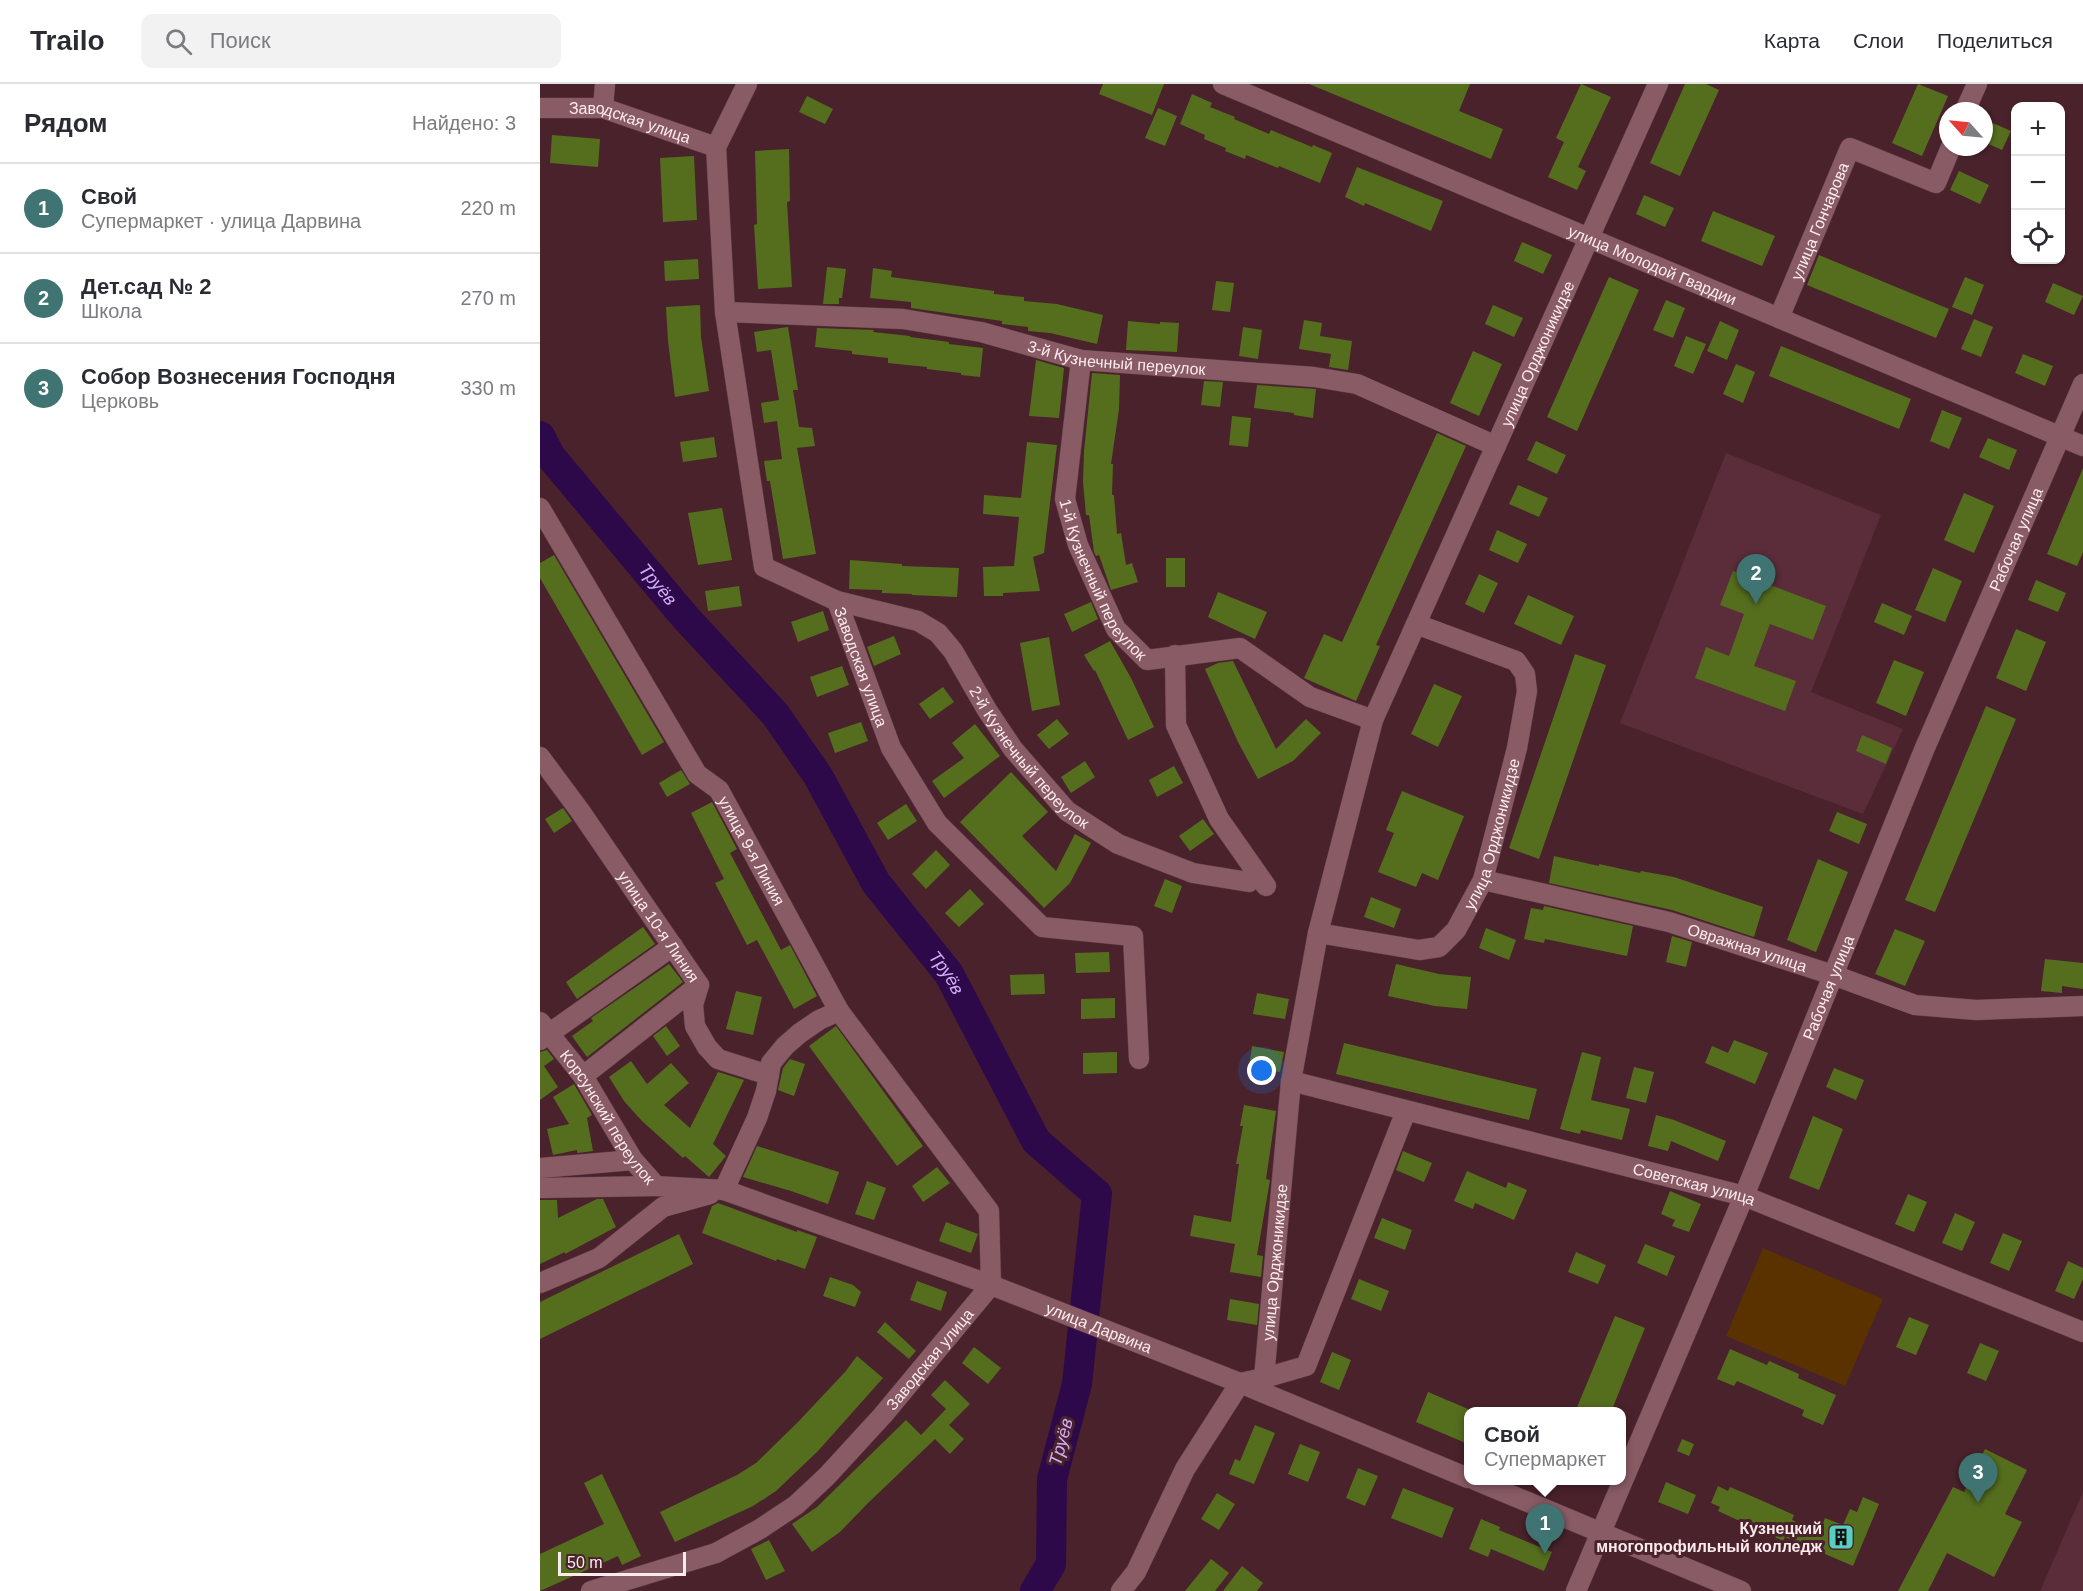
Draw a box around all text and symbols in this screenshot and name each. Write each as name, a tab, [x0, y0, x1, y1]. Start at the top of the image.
search box	[141, 14, 561, 68]
text: Trailo	[30, 25, 105, 56]
icon: search	[162, 25, 195, 58]
text: Поиск	[210, 28, 271, 53]
text: Карта	[1764, 29, 1820, 52]
text: Слои	[1853, 29, 1904, 52]
text: Поделиться	[1937, 29, 2053, 52]
street label: Заводская улица	[569, 100, 693, 147]
north arrow	[1939, 102, 1993, 156]
map controls	[2011, 102, 2065, 264]
button: +	[2011, 102, 2065, 156]
text: Рядом	[24, 108, 107, 138]
text: Найдено: 3	[412, 112, 516, 134]
button: −	[2011, 156, 2065, 210]
street label: улица Гончарова	[1788, 160, 1852, 283]
text: Свой	[81, 184, 137, 209]
text: 1	[38, 197, 49, 219]
text: 220 m	[460, 197, 516, 219]
text: Супермаркет · улица Дарвина	[81, 210, 361, 232]
button: locate	[2011, 210, 2065, 264]
street label: улица Молодой Гвардии	[1566, 222, 1739, 308]
text: Дет.сад № 2	[81, 274, 212, 299]
street label: улица Орджоникидзе	[1498, 278, 1578, 429]
text: 2	[38, 287, 49, 309]
text: 270 m	[460, 287, 516, 309]
text: Школа	[81, 300, 142, 322]
street label: 3-й Кузнечный переулок	[1026, 337, 1207, 378]
text: Собор Вознесения Господня	[81, 364, 396, 389]
text: 3	[38, 377, 49, 399]
text: 330 m	[460, 377, 516, 399]
text: Церковь	[81, 390, 159, 412]
street label: Рабочая улица	[1986, 485, 2046, 594]
street label: 1-й Кузнечный переулок	[1056, 497, 1151, 664]
pin: 2	[1736, 554, 1776, 604]
water label: Труёв	[635, 560, 681, 609]
street label: Заводская улица	[831, 605, 890, 729]
street label: 2-й Кузнечный переулок	[966, 683, 1093, 832]
street label: улица Орджоникидзе	[1461, 757, 1523, 913]
street label: улица 9-я Линия	[715, 793, 788, 908]
street label: улица 10-я Линия	[615, 868, 702, 985]
street label: Овражная улица	[1685, 921, 1809, 975]
street label: Рабочая улица	[1800, 933, 1857, 1042]
water label: Труёв	[925, 947, 968, 998]
street label: Корсунский переулок	[557, 1047, 659, 1188]
your location	[1247, 1056, 1276, 1085]
street label: Советская улица	[1631, 1160, 1758, 1209]
street label: улица Орджоникидзе	[1259, 1183, 1291, 1342]
street label: улица Дарвина	[1043, 1299, 1154, 1356]
street label: Заводская улица	[883, 1305, 977, 1413]
popup	[1464, 1407, 1626, 1485]
water label: Труёв	[1045, 1416, 1077, 1468]
text: Свой	[1484, 1422, 1540, 1447]
text: Супермаркет	[1484, 1448, 1606, 1470]
pin: 3	[1958, 1454, 1998, 1503]
pin: 1	[1526, 1504, 1564, 1554]
place label: Кузнецкий многопрофильный колледж	[1596, 1520, 1823, 1555]
building icon: Кузнецкий многопрофильный колледж	[1826, 1522, 1856, 1552]
scale bar	[558, 1549, 686, 1576]
text: 50 m	[567, 1554, 603, 1571]

